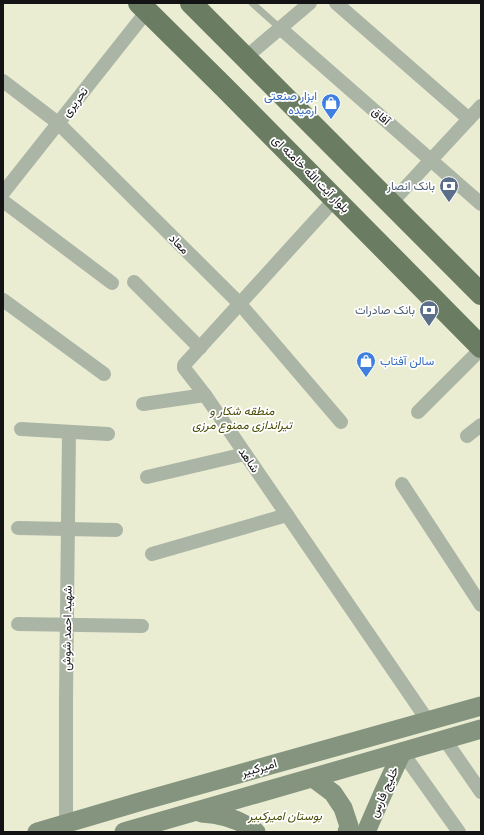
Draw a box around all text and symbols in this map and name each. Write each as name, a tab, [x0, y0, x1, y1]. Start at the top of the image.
street label: تحریری	[59, 84, 92, 120]
place label: ابزار صنعتی ارمیده	[264, 89, 317, 118]
shop icon: ابزار صنعتی ارمیده	[320, 92, 342, 120]
street label: آفاق	[369, 104, 394, 129]
street label: بلوار آیت الله خامنه ای	[269, 132, 353, 216]
bank icon: بانک انصار	[438, 175, 460, 203]
place label: بانک انصار	[386, 179, 435, 194]
street label: معاد	[166, 231, 192, 257]
bank icon: بانک صادرات	[418, 299, 440, 327]
place label: بانک صادرات	[355, 303, 415, 318]
shop icon: سالن آفتاب	[355, 350, 377, 378]
place label: سالن آفتاب	[380, 354, 434, 369]
park label: منطقه شکار و تیراندازی ممنوع مرزی	[192, 404, 293, 434]
street label: شاهد	[236, 445, 262, 475]
street label: شهید احمد شوش	[59, 585, 76, 671]
street label: امیرکبیر	[239, 756, 279, 781]
street label: خلیج فارس	[367, 764, 403, 820]
park label: بوستان امیرکبیر	[247, 809, 322, 824]

